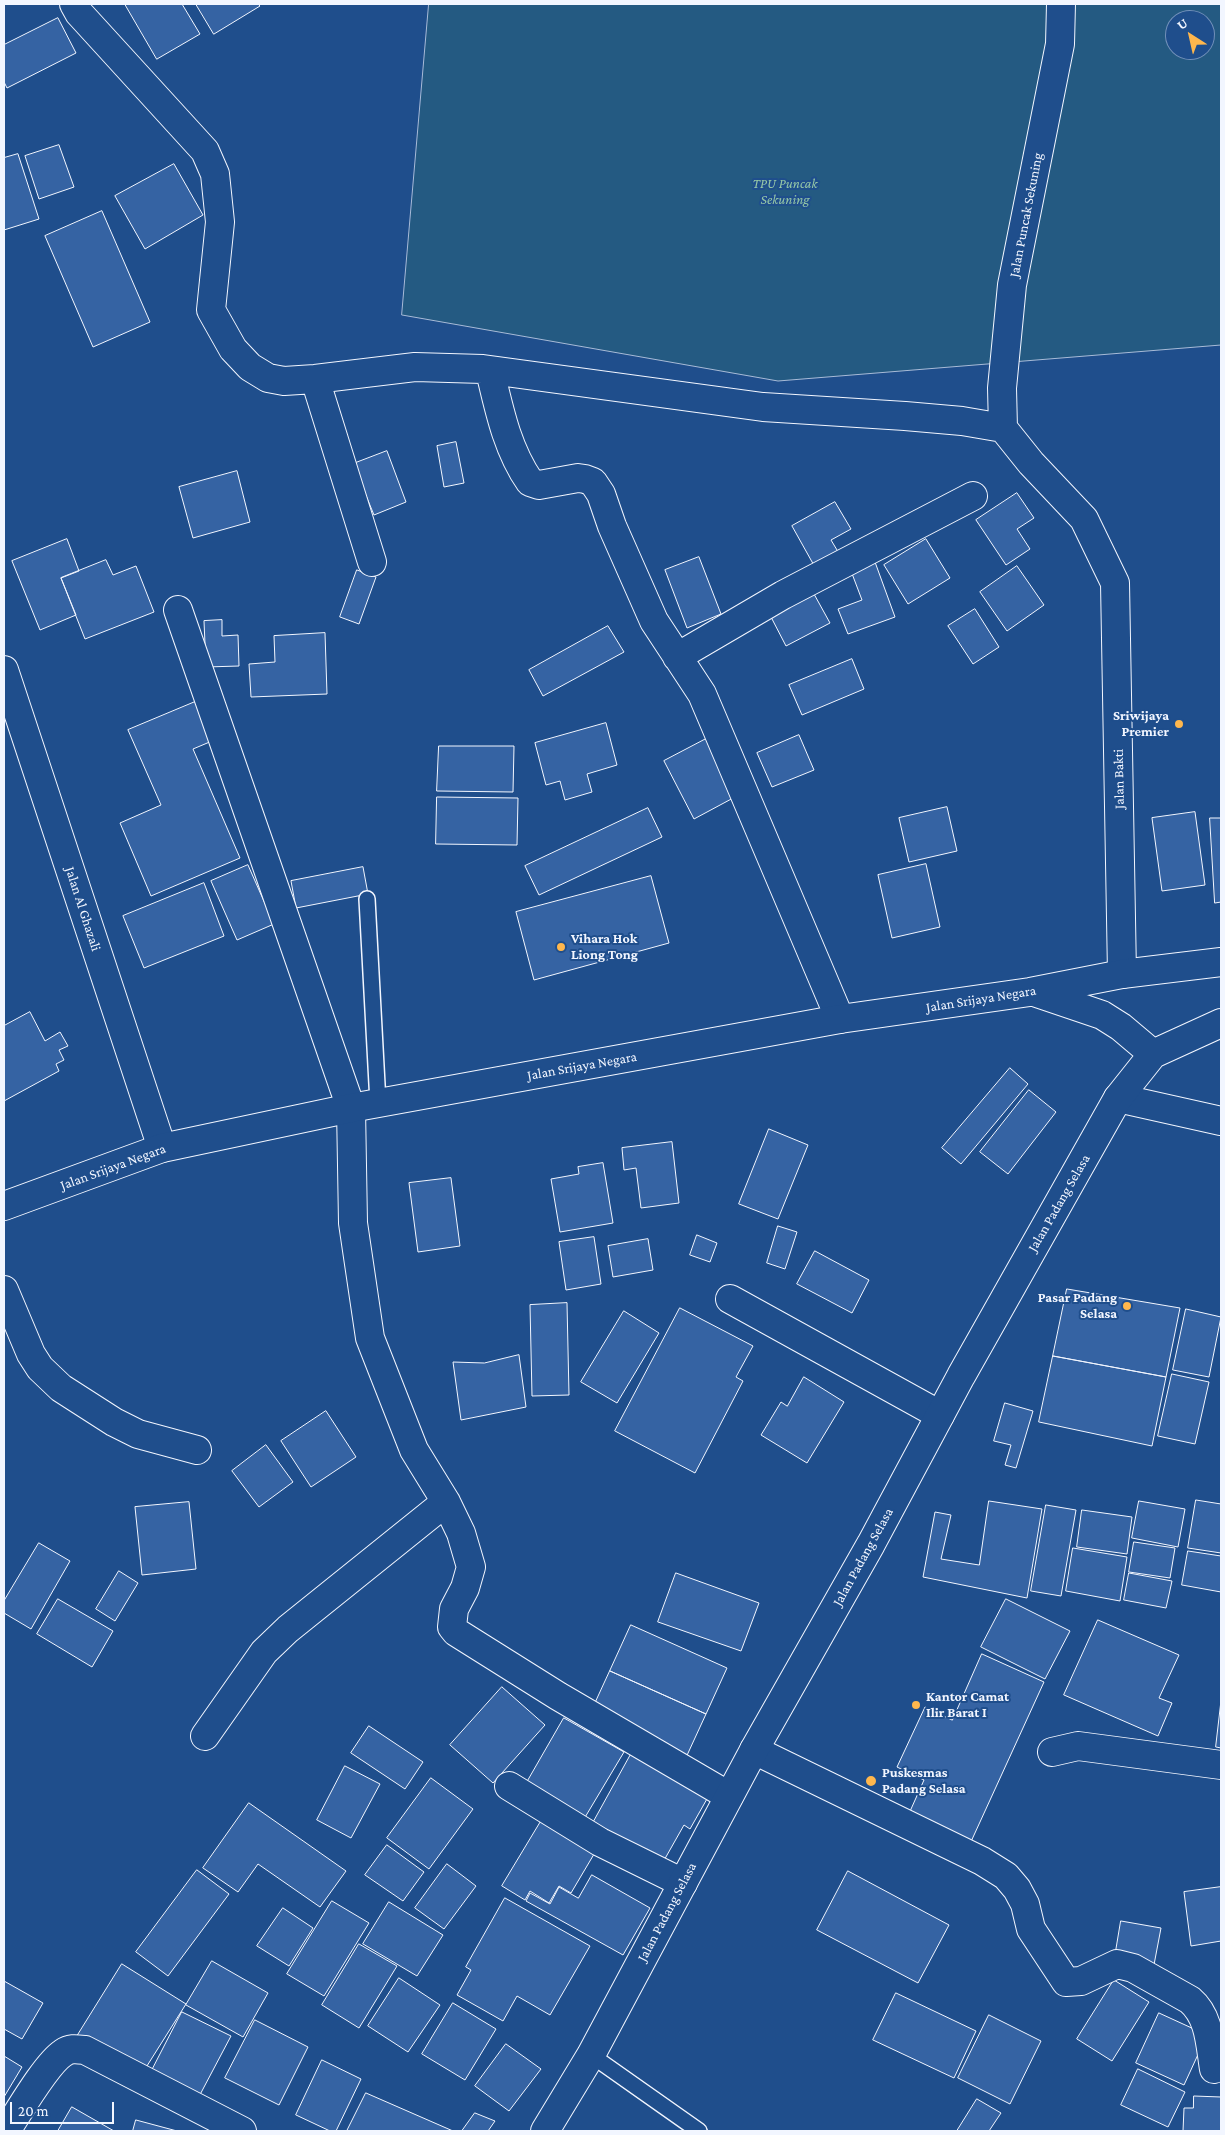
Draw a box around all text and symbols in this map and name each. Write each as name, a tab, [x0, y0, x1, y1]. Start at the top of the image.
north arrow	[1165, 10, 1215, 60]
text: U	[1173, 14, 1190, 33]
street label: Jalan Puncak Sekuning	[1006, 151, 1046, 279]
park label: TPU Puncak Sekuning	[752, 176, 818, 208]
place label: Sriwijaya Premier	[1113, 708, 1169, 740]
marker: Sriwijaya Premier	[1173, 718, 1185, 730]
street label: Jalan Bakti	[1110, 749, 1128, 809]
street label: Jalan Al Ghazali	[61, 865, 105, 953]
place label: Vihara Hok Liong Tong	[571, 931, 638, 964]
marker: Vihara Hok Liong Tong	[555, 941, 567, 953]
street label: Jalan Srijaya Negara	[925, 982, 1037, 1016]
street label: Jalan Srijaya Negara	[526, 1048, 638, 1084]
street label: Jalan Srijaya Negara	[58, 1140, 168, 1194]
street label: Jalan Padang Selasa	[1024, 1151, 1094, 1255]
place label: Pasar Padang Selasa	[1038, 1290, 1117, 1322]
marker: Pasar Padang Selasa	[1121, 1300, 1133, 1312]
street label: Jalan Padang Selasa	[829, 1505, 897, 1609]
place label: Kantor Camat Ilir Barat I	[926, 1689, 1009, 1721]
marker: Kantor Camat Ilir Barat I	[910, 1699, 922, 1711]
place label: Puskesmas Padang Selasa	[882, 1765, 966, 1798]
marker: Puskesmas Padang Selasa	[864, 1774, 878, 1788]
street label: Jalan Padang Selasa	[634, 1860, 700, 1964]
scale bar	[12, 2092, 116, 2124]
text: 20 m	[18, 2103, 49, 2119]

